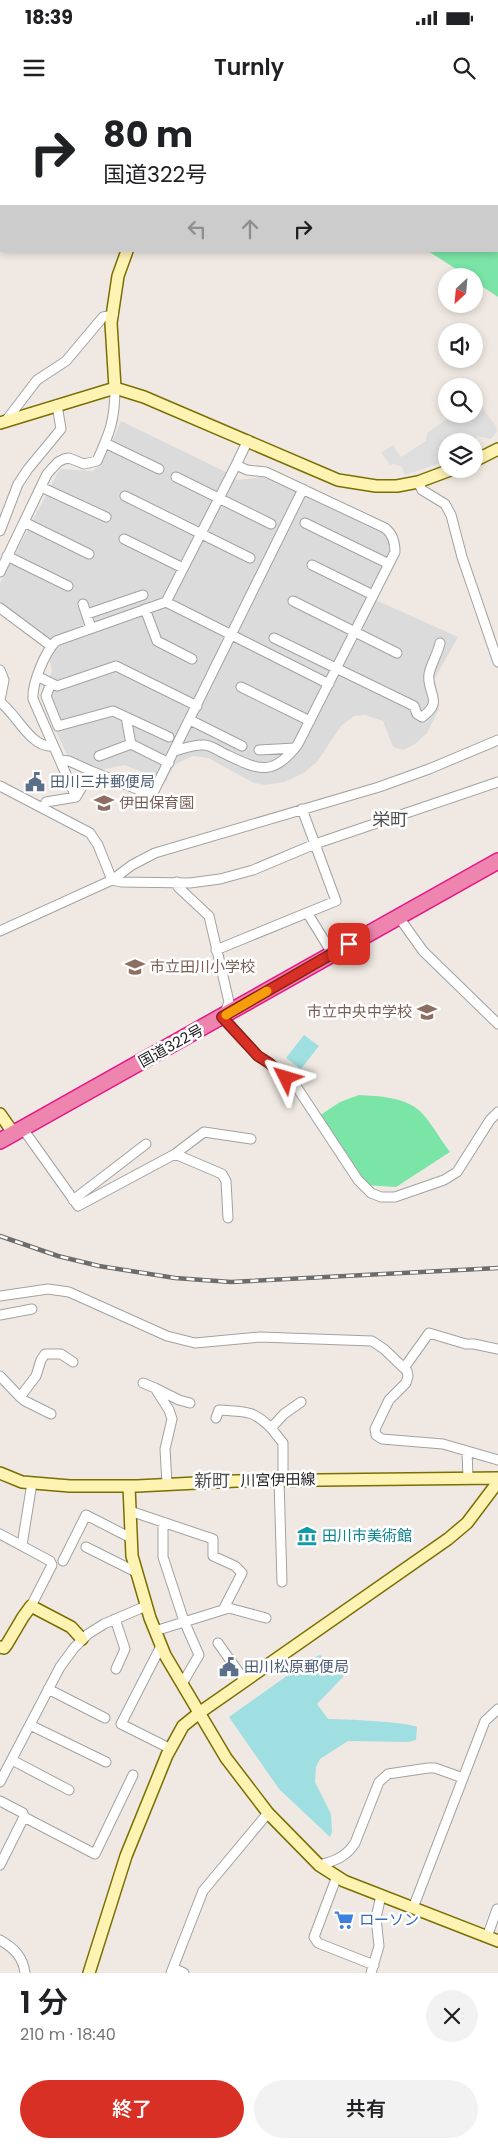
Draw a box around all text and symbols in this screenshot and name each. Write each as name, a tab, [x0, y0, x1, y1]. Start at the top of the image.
text: 18:39	[25, 4, 73, 31]
text: Turnly	[214, 52, 284, 83]
icon: menu	[20, 54, 48, 82]
icon: search	[450, 54, 478, 82]
text: 80 m	[103, 110, 193, 159]
icon: right	[20, 120, 85, 185]
text: 国道322号	[103, 159, 207, 190]
icon: left	[183, 215, 211, 243]
icon: ahead	[236, 215, 264, 243]
icon: right	[289, 215, 317, 243]
north arrow	[438, 268, 482, 312]
map controls	[438, 268, 483, 478]
button: sound	[438, 323, 483, 368]
button: search	[438, 378, 483, 423]
button: layers	[438, 433, 483, 478]
public building icon: 田川三井郵便局	[24, 771, 46, 793]
place label: 田川三井郵便局	[50, 771, 155, 792]
school or university icon: 伊田保育園	[93, 792, 115, 814]
place label: 伊田保育園	[119, 792, 194, 813]
district label: 栄町	[372, 807, 408, 832]
pin	[328, 923, 370, 965]
icon: arrive	[335, 930, 363, 958]
school or university icon: 市立田川小学校	[124, 956, 146, 978]
place label: 市立田川小学校	[150, 956, 255, 977]
place label: 市立中央中学校	[307, 1001, 412, 1022]
school or university icon: 市立中央中学校	[416, 1001, 438, 1023]
street label: 国道322号	[135, 1019, 207, 1072]
position arrow	[259, 1051, 311, 1103]
district label: 新町	[194, 1468, 230, 1493]
street label: 川宮伊田線	[240, 1468, 316, 1491]
museum icon: 田川市美術館	[296, 1525, 318, 1547]
place label: 田川市美術館	[322, 1525, 412, 1546]
public building icon: 田川松原郵便局	[218, 1656, 240, 1678]
place label: 田川松原郵便局	[244, 1656, 349, 1677]
supermarket icon: ローソン	[333, 1909, 355, 1931]
place label: ローソン	[359, 1909, 419, 1930]
text: 1 分	[20, 1981, 68, 2024]
button: close	[426, 1990, 478, 2042]
text: 210 m · 18:40	[20, 2023, 116, 2046]
button: 終了	[20, 2080, 244, 2138]
button: 共有	[254, 2080, 478, 2138]

